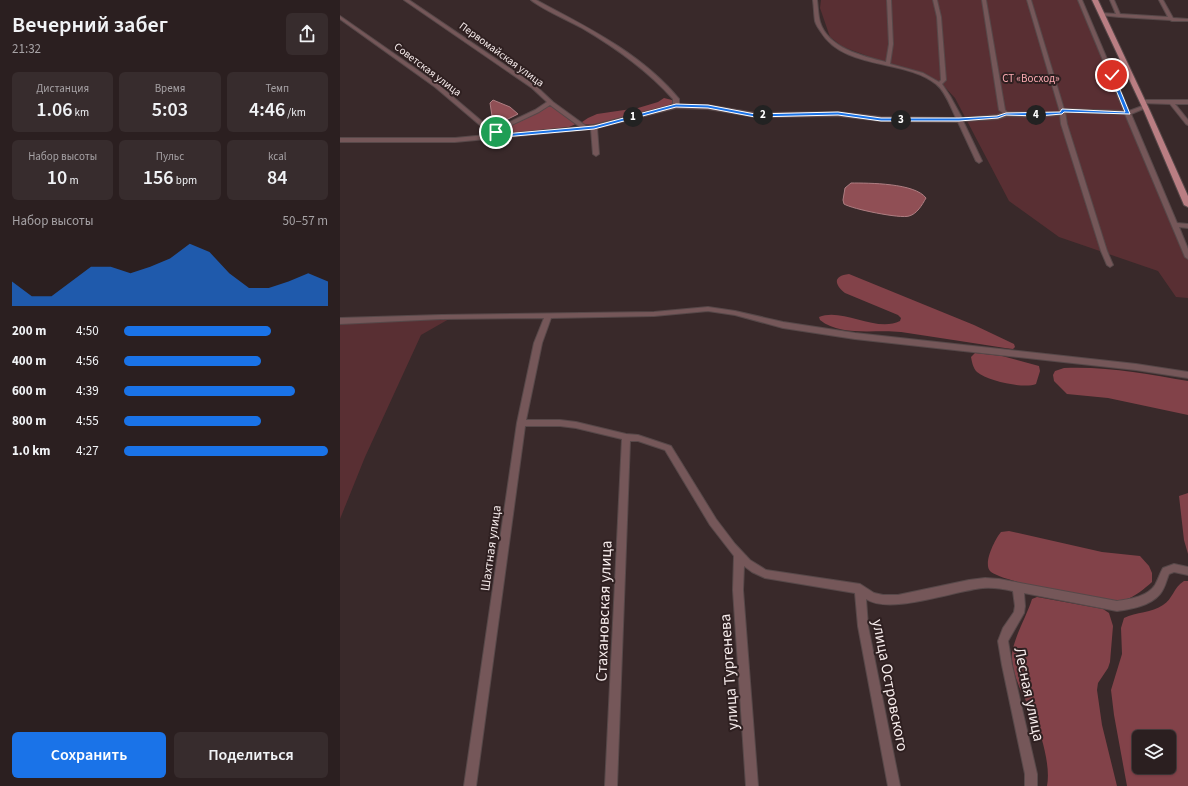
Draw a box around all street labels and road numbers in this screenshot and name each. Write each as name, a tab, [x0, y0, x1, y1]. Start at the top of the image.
street label: Первомайская улица	[456, 18, 547, 90]
street label: Советская улица	[391, 39, 464, 100]
street label: Шахтная улица	[476, 504, 506, 592]
street label: Стахановская улица	[591, 540, 617, 682]
street label: улица Тургенева	[714, 613, 744, 731]
street label: улица Островского	[866, 617, 914, 753]
street label: Лесная улица	[1008, 645, 1050, 743]

